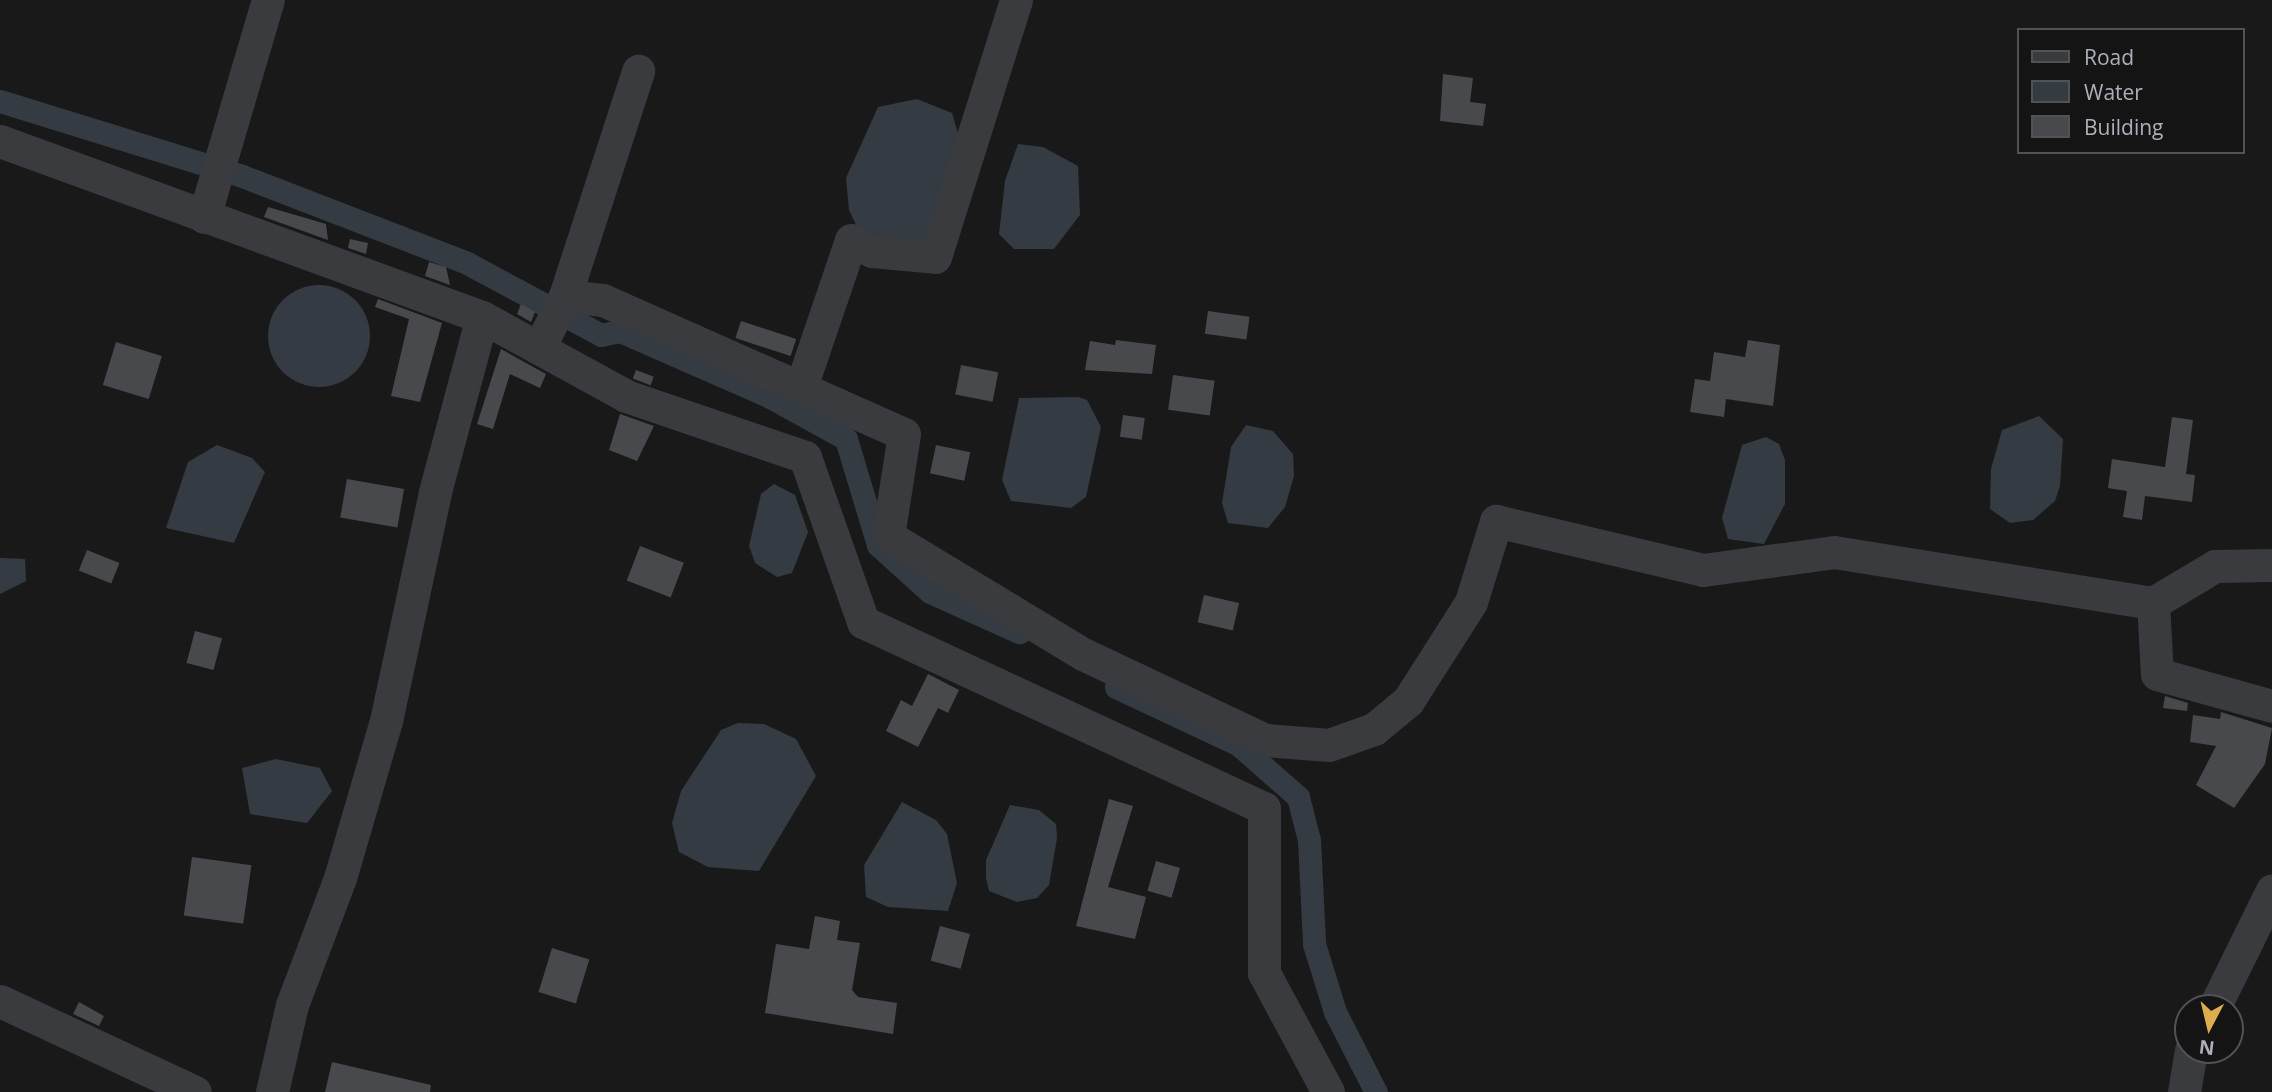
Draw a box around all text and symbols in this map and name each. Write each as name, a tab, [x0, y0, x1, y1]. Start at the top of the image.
legend	[2016, 28, 2244, 154]
text: Road	[2084, 43, 2134, 71]
text: Water	[2084, 78, 2143, 106]
text: Building	[2084, 113, 2163, 141]
north arrow	[2174, 994, 2244, 1064]
text: N	[2197, 1034, 2216, 1062]

